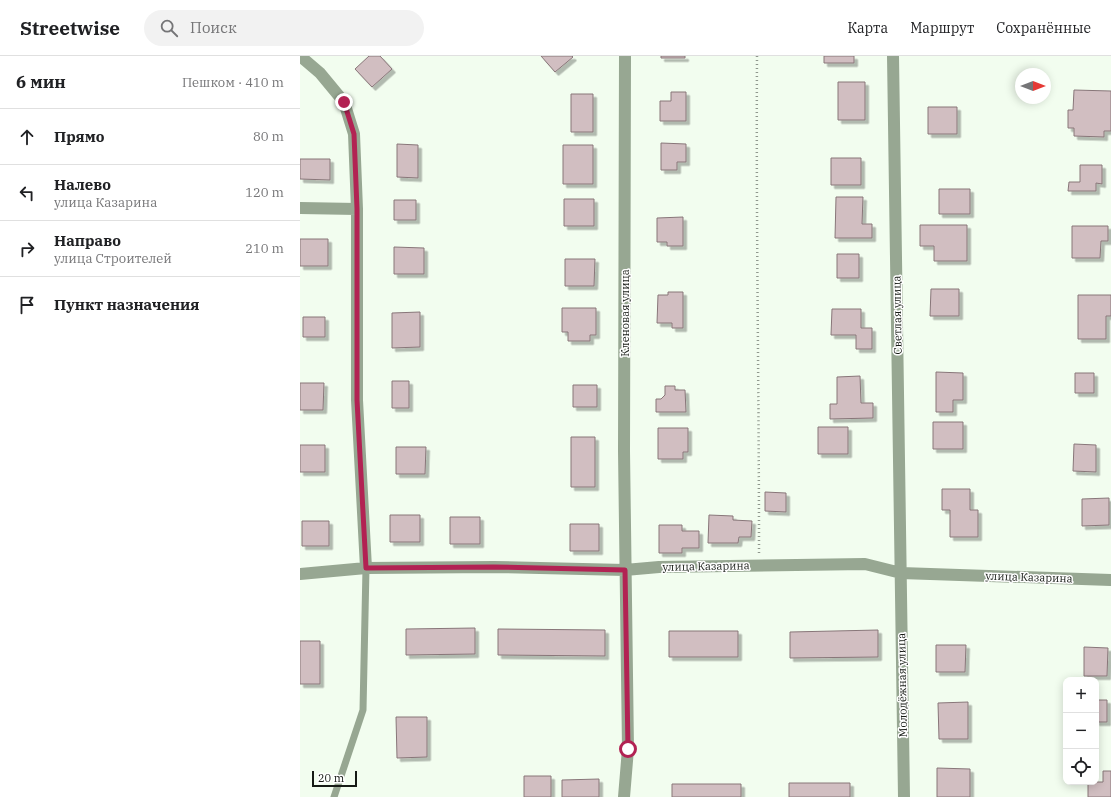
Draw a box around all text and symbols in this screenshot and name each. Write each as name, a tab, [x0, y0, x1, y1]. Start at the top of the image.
search box	[144, 10, 424, 46]
text: Streetwise	[20, 16, 120, 40]
icon: search	[158, 17, 180, 39]
text: Поиск	[190, 18, 237, 37]
text: Карта	[847, 19, 888, 37]
text: Маршрут	[910, 19, 974, 37]
text: Сохранённые	[996, 19, 1091, 37]
north arrow	[1015, 68, 1051, 104]
text: 6 мин	[16, 71, 66, 93]
text: Пешком · 410 m	[182, 74, 284, 91]
route end	[335, 93, 353, 111]
icon: ahead	[16, 126, 38, 148]
text: Прямо	[54, 127, 105, 146]
text: 80 m	[253, 128, 284, 145]
text: Налево	[54, 175, 111, 194]
icon: left	[16, 182, 38, 204]
text: 120 m	[245, 184, 284, 201]
text: улица Казарина	[54, 194, 157, 211]
text: Направо	[54, 231, 121, 250]
icon: right	[16, 238, 38, 260]
text: 210 m	[245, 240, 284, 257]
text: улица Строителей	[54, 250, 172, 267]
street label: Кленовая улица	[618, 269, 632, 357]
street label: Светлая улица	[889, 275, 905, 355]
icon: arrive	[16, 294, 38, 316]
text: Пункт назначения	[54, 295, 200, 314]
street label: улица Казарина	[662, 558, 750, 574]
street label: улица Казарина	[985, 568, 1073, 586]
street label: Молодёжная улица	[894, 633, 910, 737]
map controls	[1063, 677, 1099, 785]
button: +	[1063, 677, 1099, 713]
button: −	[1063, 713, 1099, 749]
route start	[619, 740, 637, 758]
button: locate	[1063, 749, 1099, 785]
scale bar	[312, 769, 357, 788]
text: 20 m	[318, 771, 344, 785]

